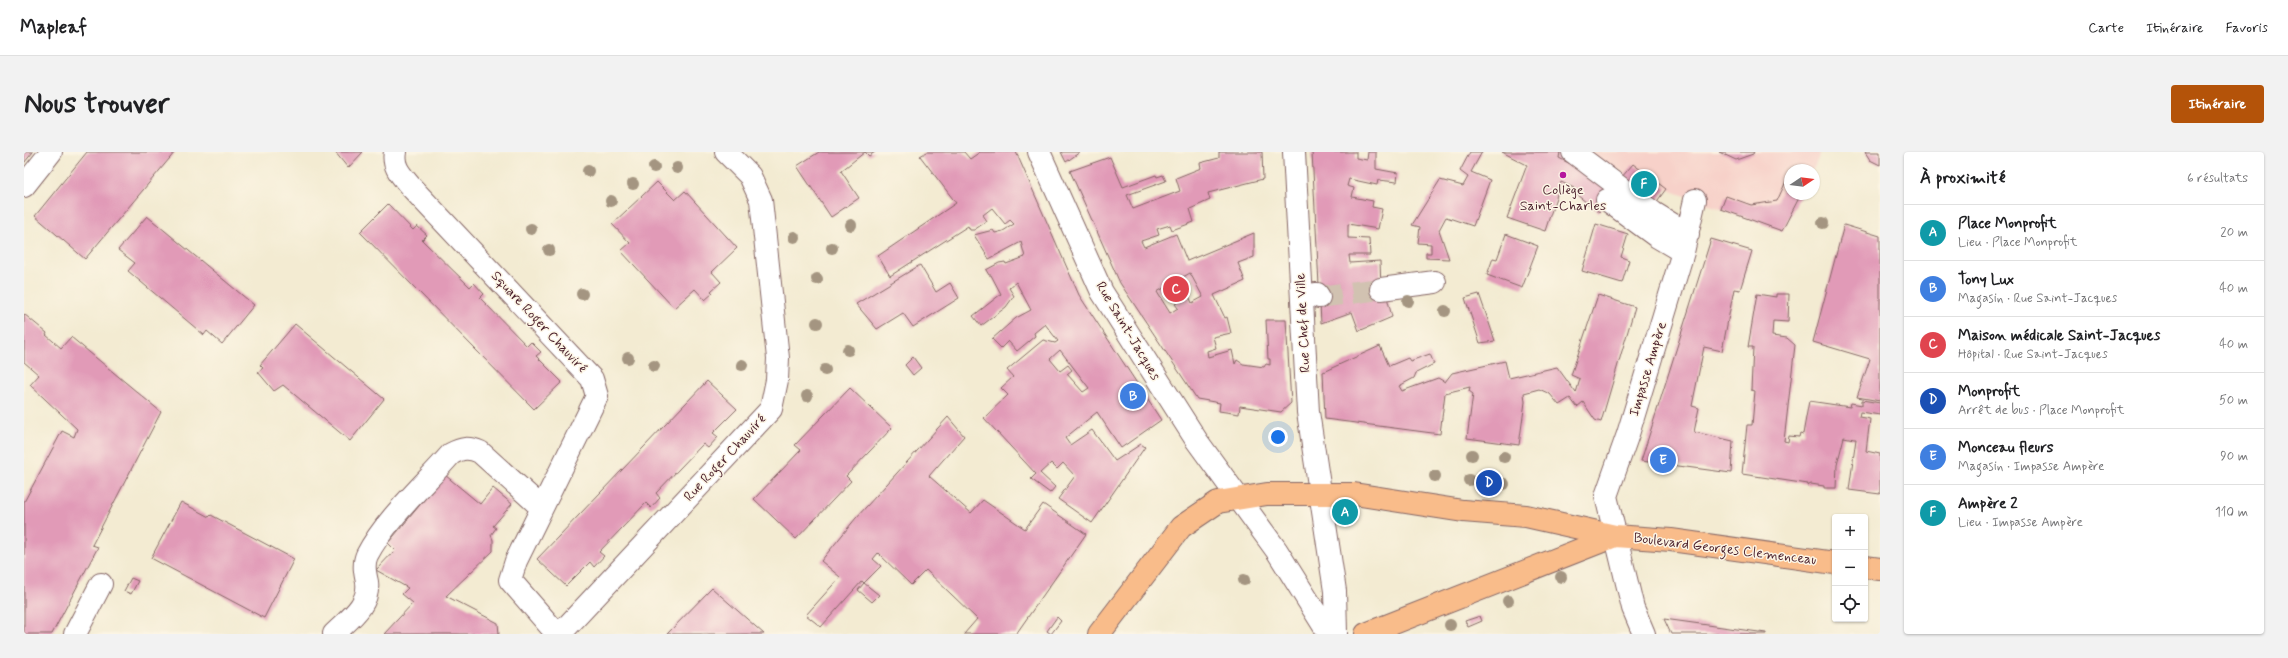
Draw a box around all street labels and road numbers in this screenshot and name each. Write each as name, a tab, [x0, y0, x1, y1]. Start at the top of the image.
street label: Square Roger Chauviré	[486, 267, 591, 378]
street label: Rue Chef de Ville	[1291, 272, 1315, 373]
street label: Rue Saint-Jacques	[1091, 278, 1165, 384]
street label: Impasse Ampère	[1625, 319, 1671, 419]
street label: Rue Roger Chauviré	[680, 411, 771, 507]
street label: Boulevard Georges Clemenceau	[1632, 529, 1817, 571]

